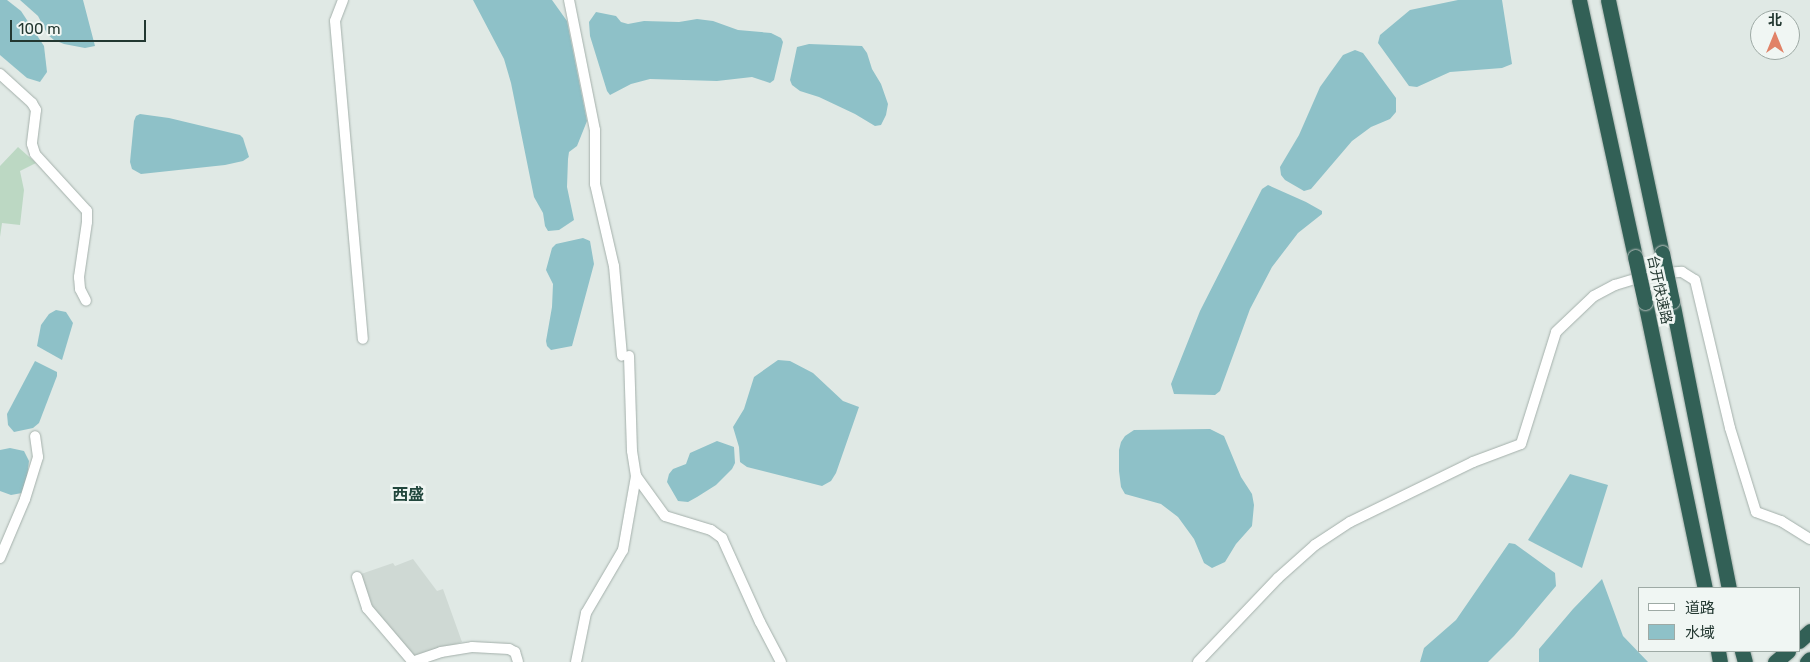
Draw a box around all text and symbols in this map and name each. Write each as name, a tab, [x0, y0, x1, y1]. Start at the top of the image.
scale bar	[12, 10, 149, 42]
north arrow	[1750, 10, 1800, 60]
text: 北	[1768, 12, 1782, 29]
text: 100 m	[18, 20, 60, 38]
street label: 台开快速路	[1644, 254, 1674, 326]
district label: 西盛	[392, 485, 424, 505]
legend	[1638, 587, 1800, 652]
text: 道路	[1685, 599, 1715, 617]
text: 水域	[1685, 624, 1715, 642]

